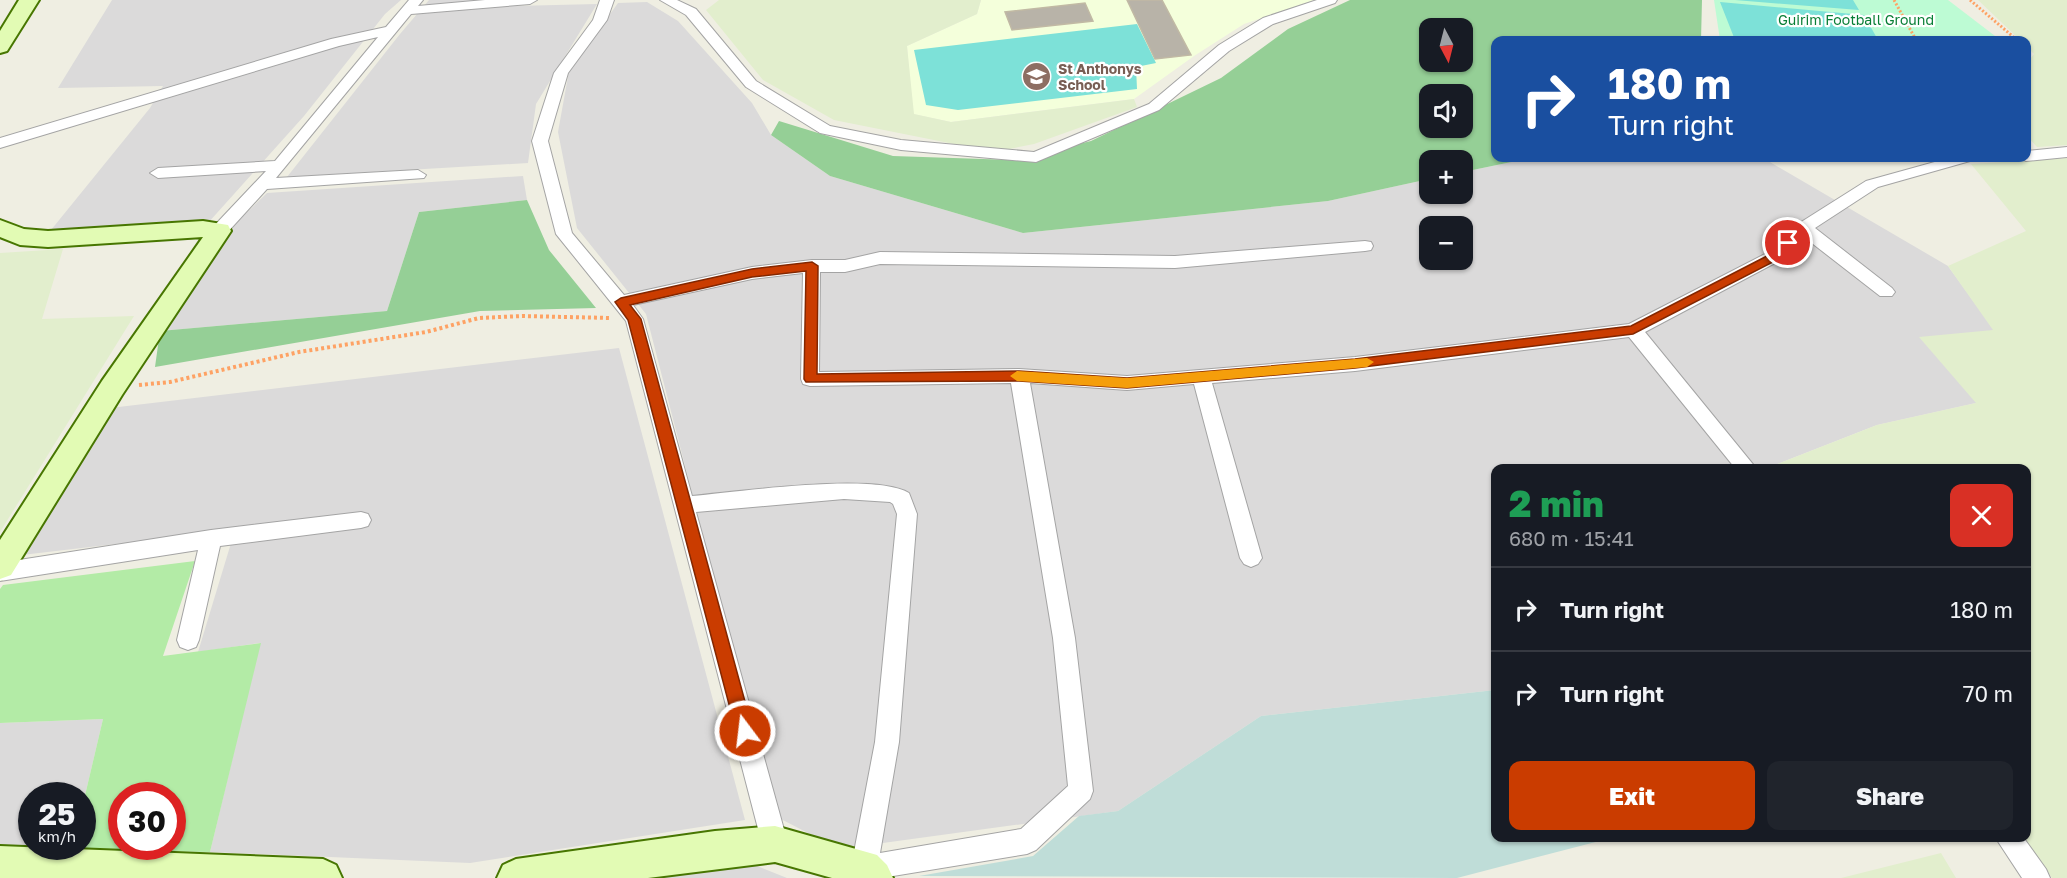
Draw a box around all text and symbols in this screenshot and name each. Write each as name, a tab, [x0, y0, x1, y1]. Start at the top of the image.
park label: Guirim Football Ground	[1778, 11, 1934, 28]
north arrow	[1419, 18, 1473, 72]
map controls	[1419, 18, 1473, 270]
text: 180 m	[1608, 58, 1731, 108]
place label: St Anthonys School	[1058, 60, 1142, 93]
icon: right	[1509, 60, 1587, 138]
school or university icon: St Anthonys School	[1021, 61, 1053, 93]
button: sound	[1419, 84, 1473, 138]
text: Turn right	[1608, 109, 1734, 141]
button: +	[1419, 150, 1473, 204]
button: −	[1419, 216, 1473, 270]
pin	[1762, 217, 1813, 268]
icon: arrive	[1771, 226, 1804, 259]
text: 2 min	[1509, 482, 1604, 525]
button: close	[1950, 484, 2013, 547]
text: 680 m · 15:41	[1509, 526, 1634, 550]
icon: right	[1509, 593, 1542, 626]
text: Turn right	[1560, 596, 1664, 623]
text: 180 m	[1950, 596, 2013, 623]
icon: right	[1509, 677, 1542, 710]
text: Turn right	[1560, 680, 1664, 707]
text: 70 m	[1963, 680, 2013, 707]
position arrow	[713, 699, 777, 763]
button: Exit	[1509, 761, 1755, 830]
button: Share	[1767, 761, 2013, 830]
speed limit sign: 30	[108, 782, 186, 860]
text: 25	[39, 796, 75, 832]
text: km/h	[38, 827, 76, 845]

